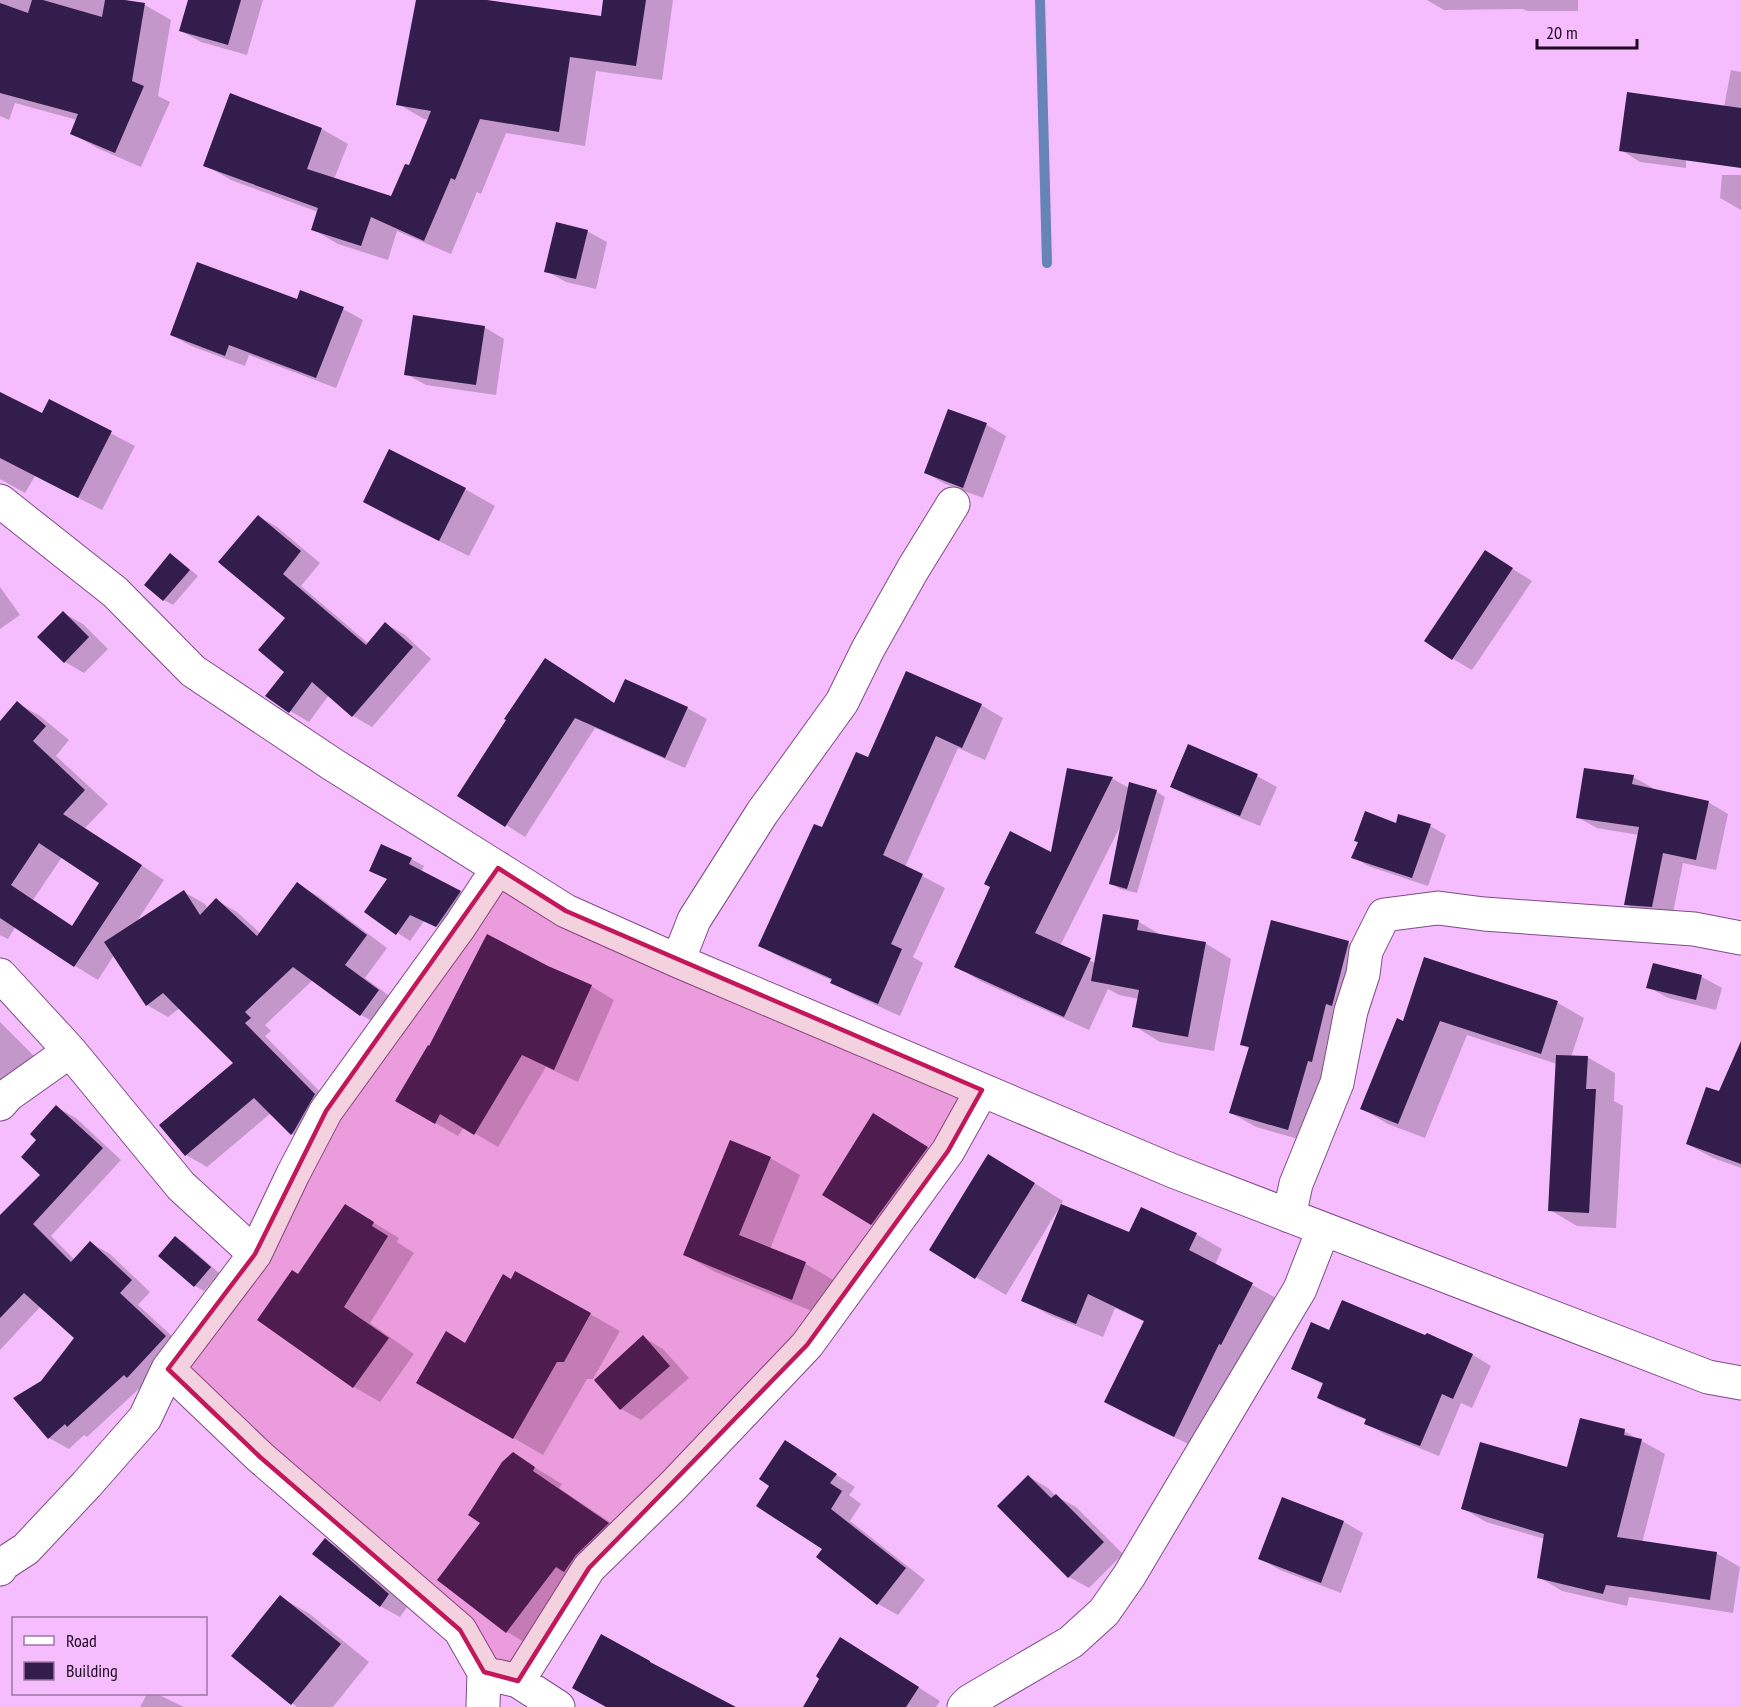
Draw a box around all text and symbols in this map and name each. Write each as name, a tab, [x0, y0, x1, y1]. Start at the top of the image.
scale bar	[1537, 12, 1638, 50]
text: 20 m	[1546, 21, 1578, 44]
legend	[12, 1617, 207, 1695]
text: Road	[66, 1629, 97, 1652]
text: Building	[66, 1659, 118, 1682]

